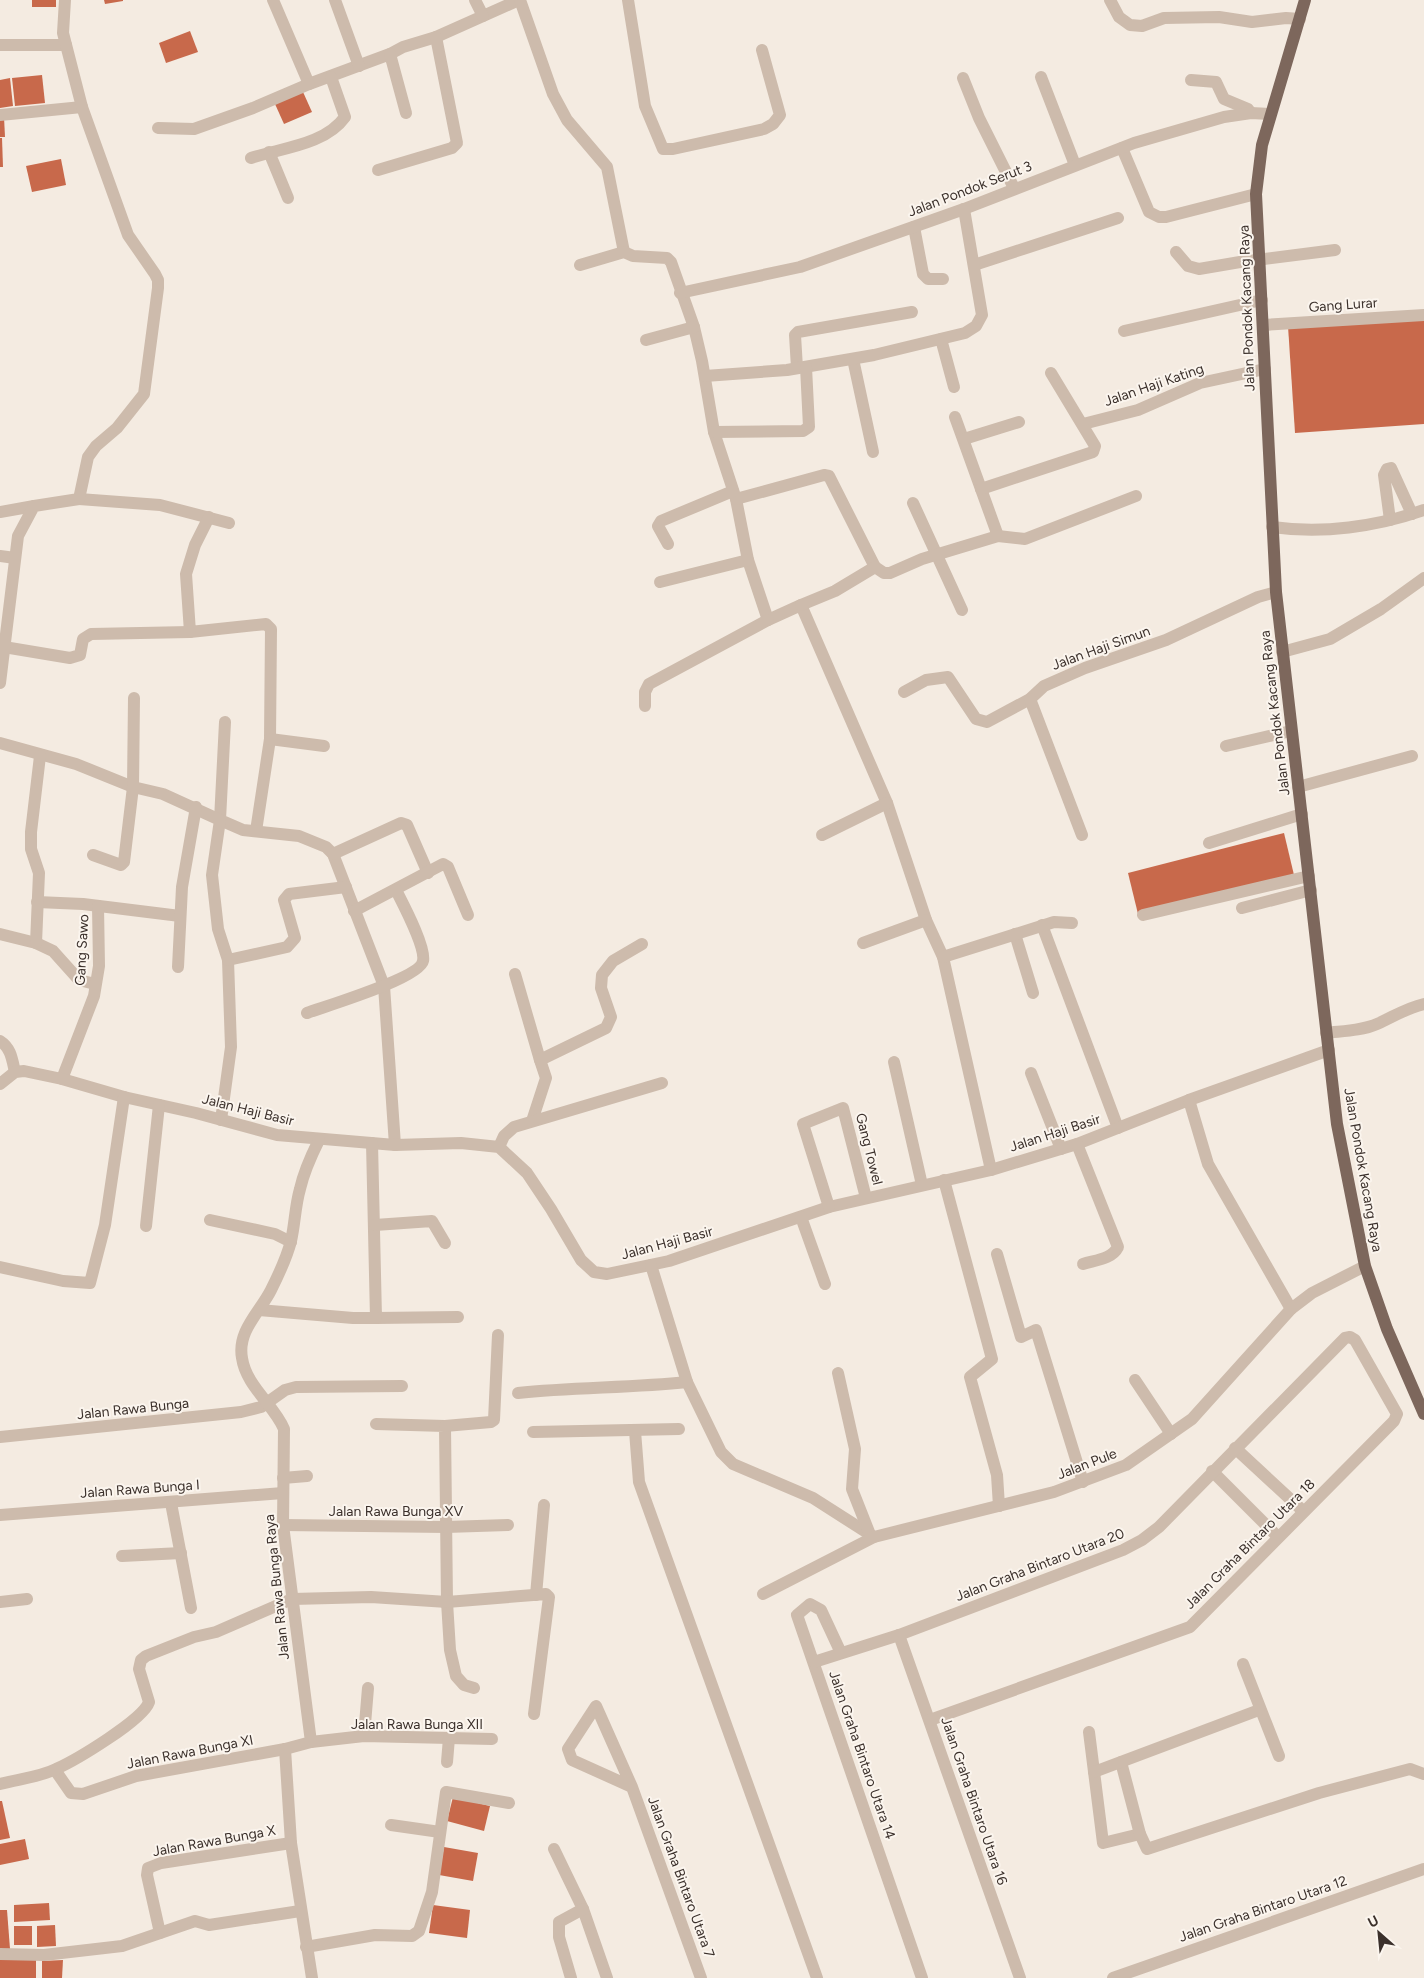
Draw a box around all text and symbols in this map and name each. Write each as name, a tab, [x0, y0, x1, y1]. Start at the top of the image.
street label: Jalan Pondok Serut 3	[906, 158, 1034, 220]
street label: Jalan Pondok Kacang Raya	[1236, 225, 1258, 391]
street label: Gang Lurar	[1308, 294, 1378, 316]
street label: Jalan Haji Kating	[1102, 360, 1206, 410]
street label: Jalan Haji Simun	[1050, 622, 1153, 674]
street label: Jalan Pondok Kacang Raya	[1256, 629, 1294, 797]
street label: Gang Sawo	[72, 914, 92, 986]
street label: Jalan Pondok Kacang Raya	[1340, 1087, 1386, 1253]
street label: Jalan Haji Basir	[200, 1090, 296, 1130]
street label: Jalan Haji Basir	[1008, 1110, 1103, 1156]
street label: Gang Towel	[852, 1111, 886, 1187]
street label: Jalan Haji Basir	[619, 1223, 715, 1263]
street label: Jalan Rawa Bunga	[76, 1395, 190, 1423]
street label: Jalan Pule	[1055, 1445, 1120, 1483]
street label: Jalan Graha Bintaro Utara 18	[1181, 1475, 1319, 1613]
street label: Jalan Rawa Bunga I	[80, 1476, 200, 1502]
street label: Jalan Rawa Bunga XV	[329, 1503, 463, 1520]
street label: Jalan Rawa Bunga Raya	[261, 1513, 293, 1661]
street label: Jalan Graha Bintaro Utara 20	[953, 1525, 1127, 1605]
street label: Jalan Graha Bintaro Utara 14	[825, 1668, 899, 1842]
street label: Jalan Graha Bintaro Utara 16	[937, 1715, 1011, 1887]
street label: Jalan Rawa Bunga XII	[351, 1716, 483, 1733]
street label: Jalan Rawa Bunga XI	[125, 1731, 255, 1773]
street label: Jalan Graha Bintaro Utara 7	[644, 1794, 718, 1960]
street label: Jalan Rawa Bunga X	[151, 1822, 277, 1860]
street label: Jalan Graha Bintaro Utara 12	[1177, 1872, 1349, 1946]
north arrow	[1354, 1908, 1404, 1958]
text: U	[1365, 1912, 1382, 1932]

